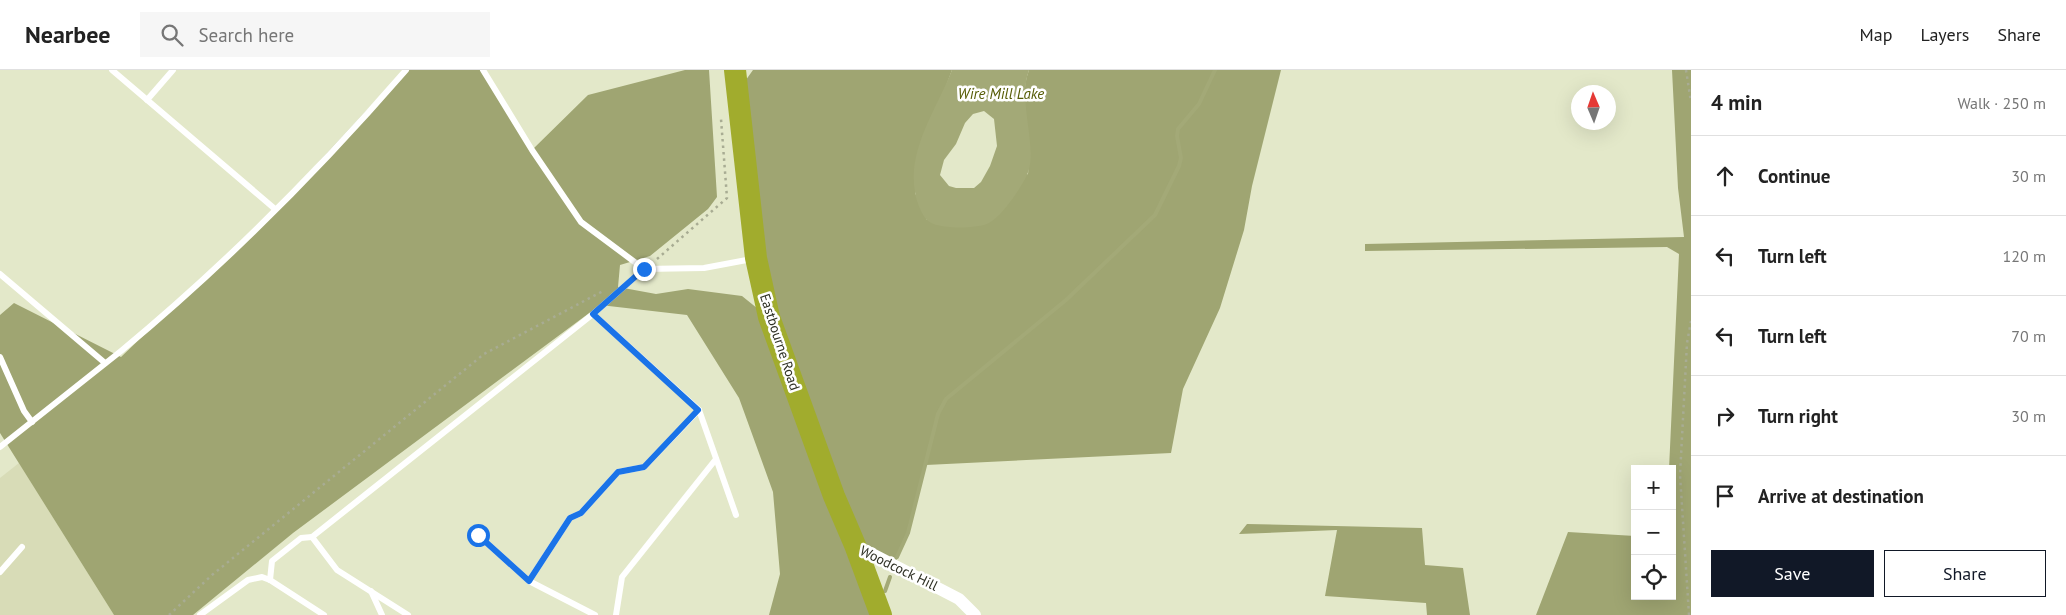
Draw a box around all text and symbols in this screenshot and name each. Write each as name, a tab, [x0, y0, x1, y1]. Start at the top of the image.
search box	[140, 12, 490, 57]
text: Nearbee	[25, 19, 110, 50]
icon: search	[158, 21, 186, 49]
text: Search here	[198, 23, 294, 47]
text: Map	[1860, 23, 1892, 46]
text: Layers	[1920, 23, 1969, 46]
text: Share	[1997, 23, 2041, 46]
water label: Wire Mill Lake	[958, 84, 1044, 103]
north arrow	[1571, 85, 1616, 130]
text: 4 min	[1711, 89, 1762, 116]
text: Walk · 250 m	[1957, 93, 2046, 113]
icon: ahead	[1711, 162, 1739, 190]
text: Continue	[1758, 164, 1830, 188]
text: 30 m	[2011, 166, 2046, 186]
icon: left	[1711, 242, 1739, 270]
text: Turn left	[1758, 244, 1827, 268]
text: 120 m	[2003, 246, 2046, 266]
route end	[633, 258, 656, 281]
street label: Eastbourne Road	[756, 291, 804, 393]
icon: left	[1711, 322, 1739, 350]
text: Turn left	[1758, 324, 1827, 348]
text: 70 m	[2011, 326, 2046, 346]
icon: right	[1711, 402, 1739, 430]
text: Turn right	[1758, 404, 1838, 428]
text: 30 m	[2011, 406, 2046, 426]
map controls	[1631, 465, 1676, 600]
button: +	[1631, 465, 1676, 510]
icon: arrive	[1711, 482, 1739, 510]
text: Arrive at destination	[1758, 484, 1924, 508]
button: −	[1631, 510, 1676, 555]
route start	[467, 524, 490, 547]
street label: Woodcock Hill	[857, 541, 941, 595]
button: Save	[1711, 550, 1874, 597]
button: Share	[1884, 550, 2046, 597]
button: locate	[1631, 555, 1676, 600]

